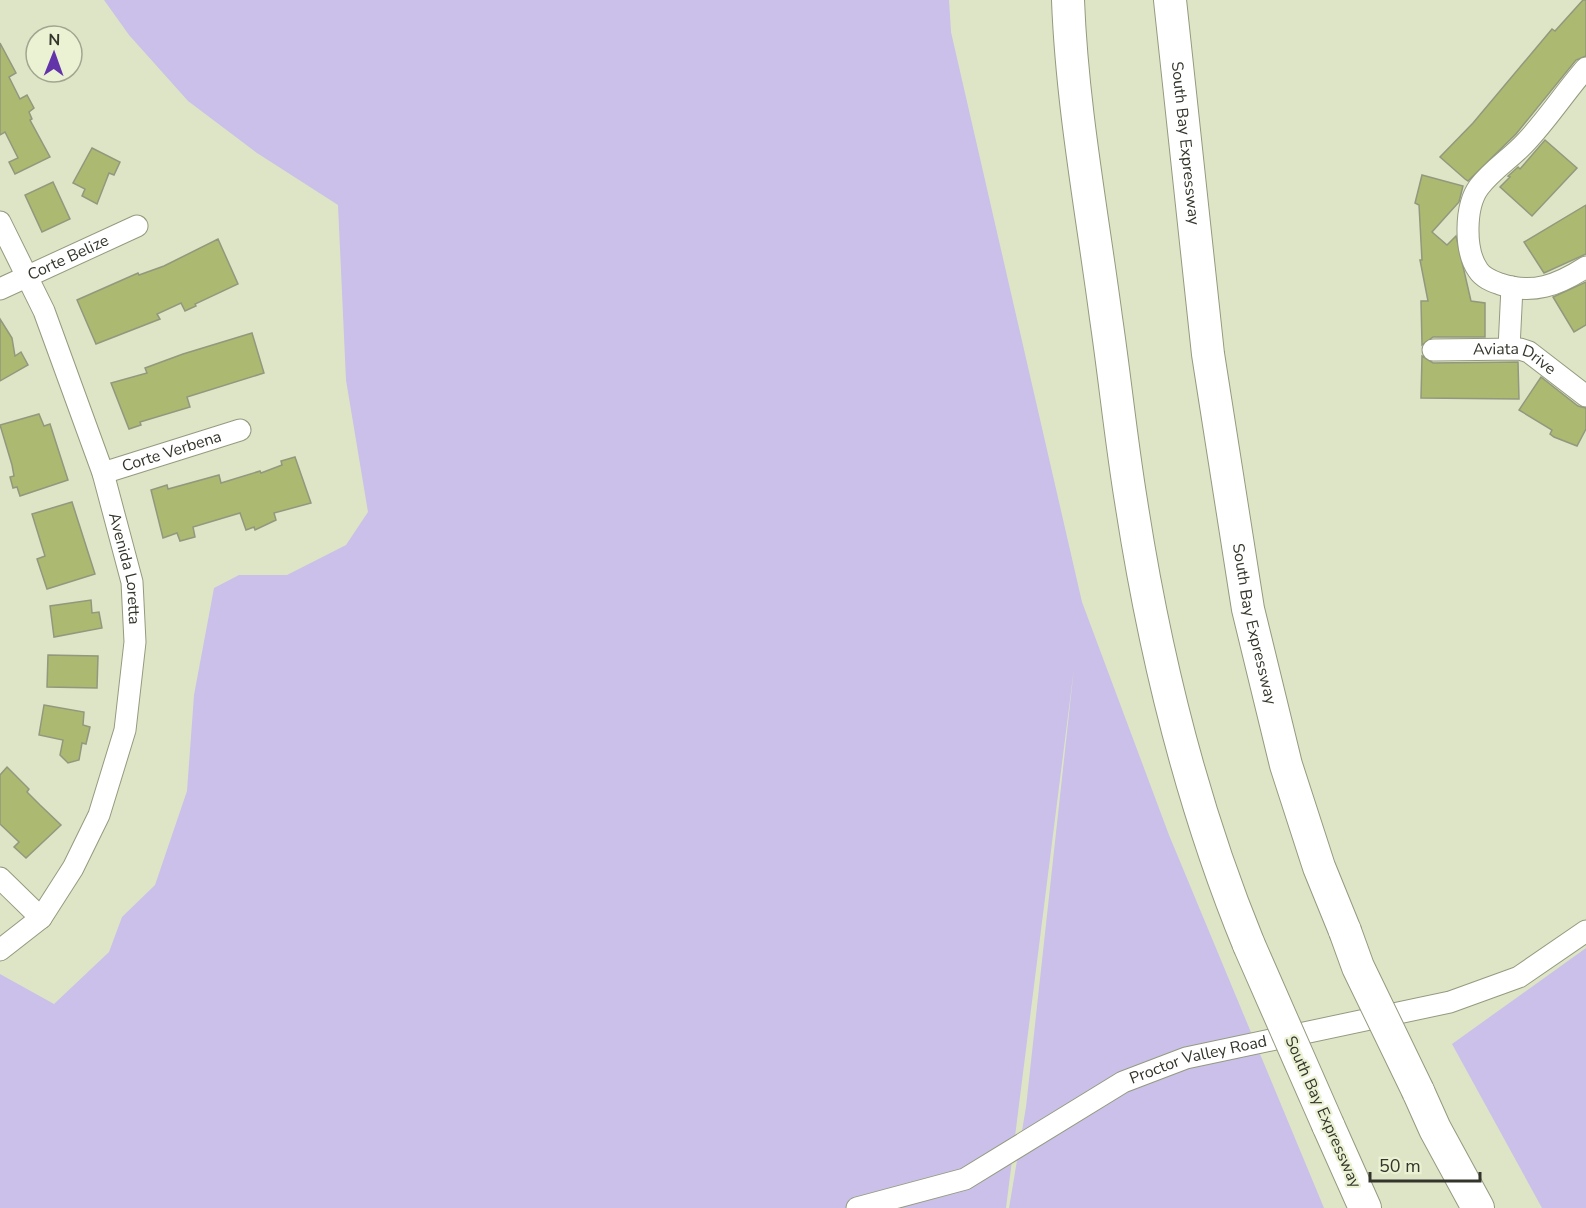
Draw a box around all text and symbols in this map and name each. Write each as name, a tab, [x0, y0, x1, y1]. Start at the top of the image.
north arrow	[24, 24, 84, 84]
text: N	[48, 29, 60, 51]
street label: South Bay Expressway	[1166, 60, 1205, 227]
street label: Corte Belize	[24, 229, 112, 286]
street label: Aviata Drive	[1473, 338, 1561, 380]
street label: Corte Verbena	[119, 425, 224, 477]
street label: Avenida Loretta	[103, 510, 145, 625]
street label: South Bay Expressway	[1227, 542, 1282, 708]
street label: Proctor Valley Road	[1126, 1030, 1269, 1090]
street label: South Bay Expressway	[1280, 1032, 1367, 1192]
scale bar	[1370, 1145, 1480, 1183]
text: 50 m	[1379, 1154, 1421, 1178]

